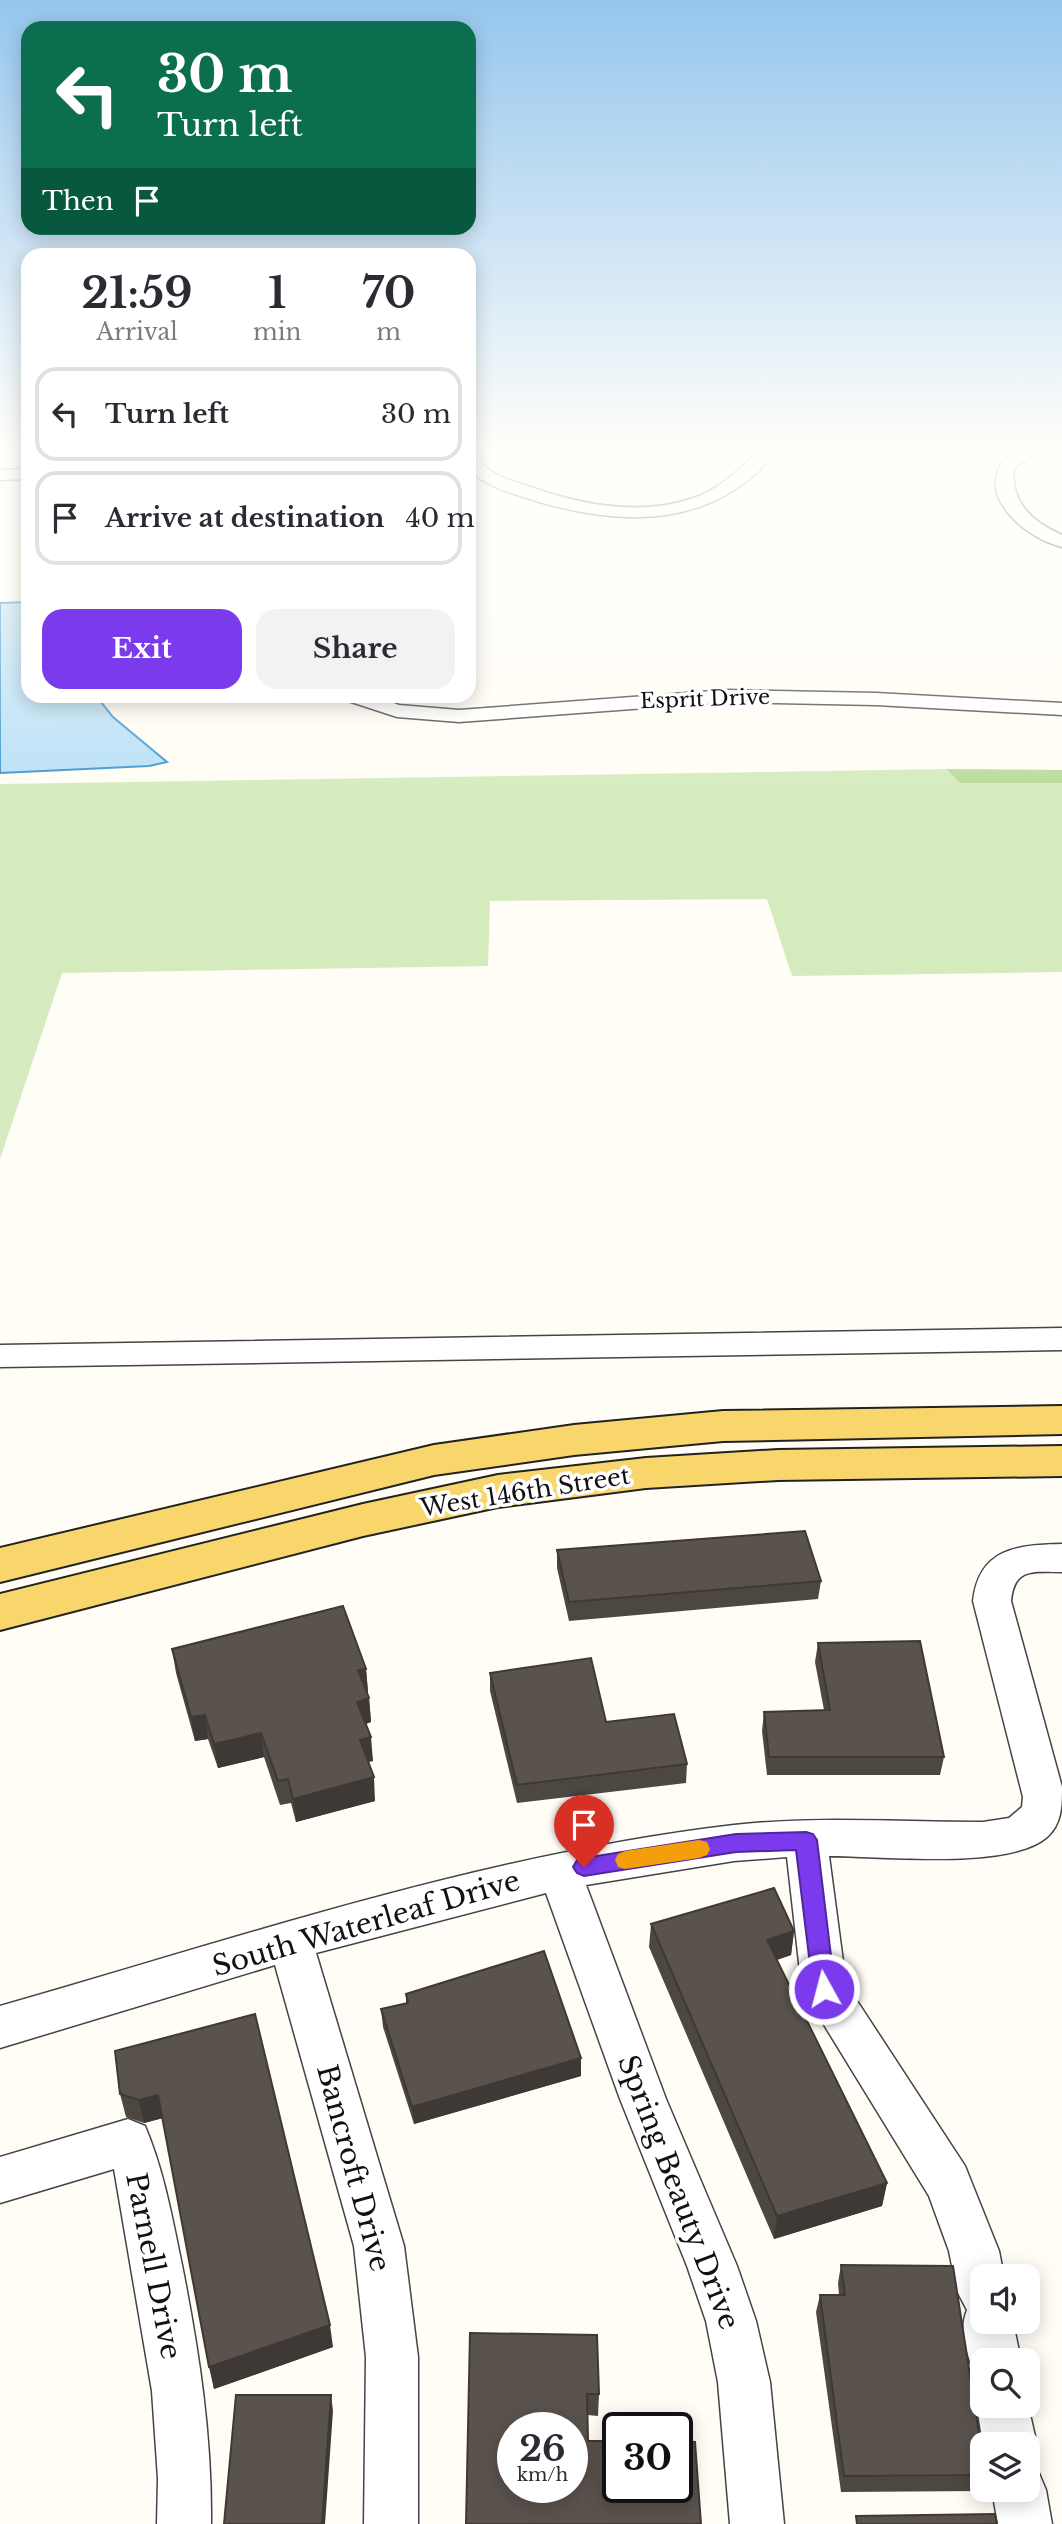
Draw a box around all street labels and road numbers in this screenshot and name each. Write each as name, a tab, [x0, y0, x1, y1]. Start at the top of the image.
street label: Esprit Drive	[639, 684, 771, 714]
street label: West 146th Street	[417, 1461, 632, 1523]
street label: South Waterleaf Drive	[208, 1863, 524, 1984]
street label: Spring Beauty Drive	[610, 2050, 747, 2334]
street label: Bancroft Drive	[309, 2061, 398, 2275]
street label: Parnell Drive	[118, 2170, 189, 2362]

